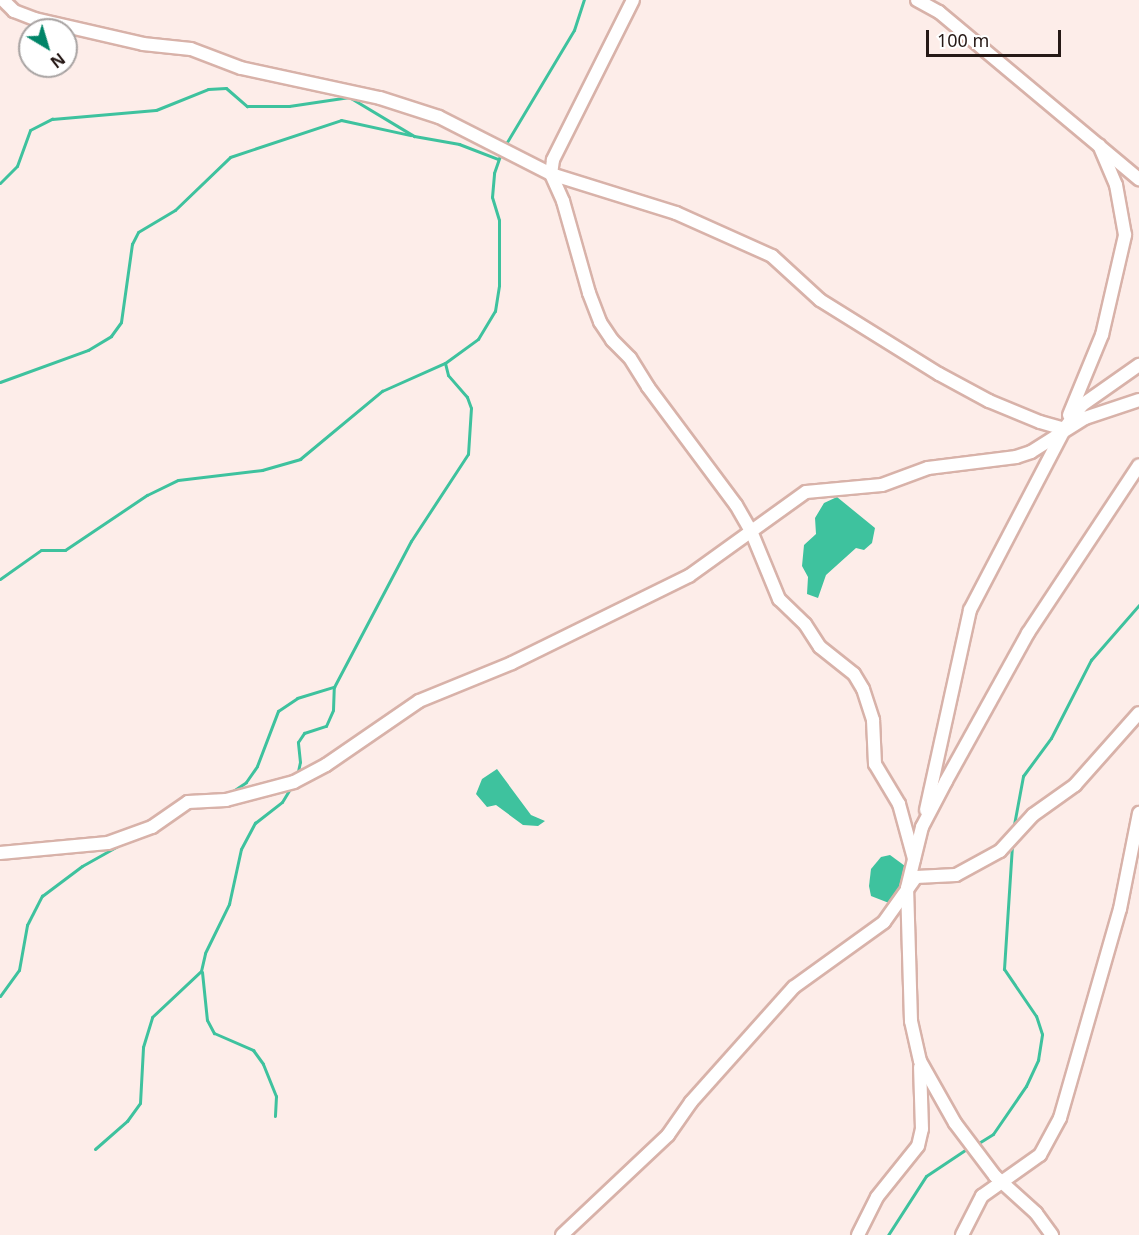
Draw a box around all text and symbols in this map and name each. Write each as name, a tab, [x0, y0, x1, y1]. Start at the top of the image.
north arrow	[18, 18, 78, 78]
scale bar	[929, 18, 1064, 56]
text: 100 m	[937, 28, 989, 52]
text: N	[46, 48, 70, 73]

